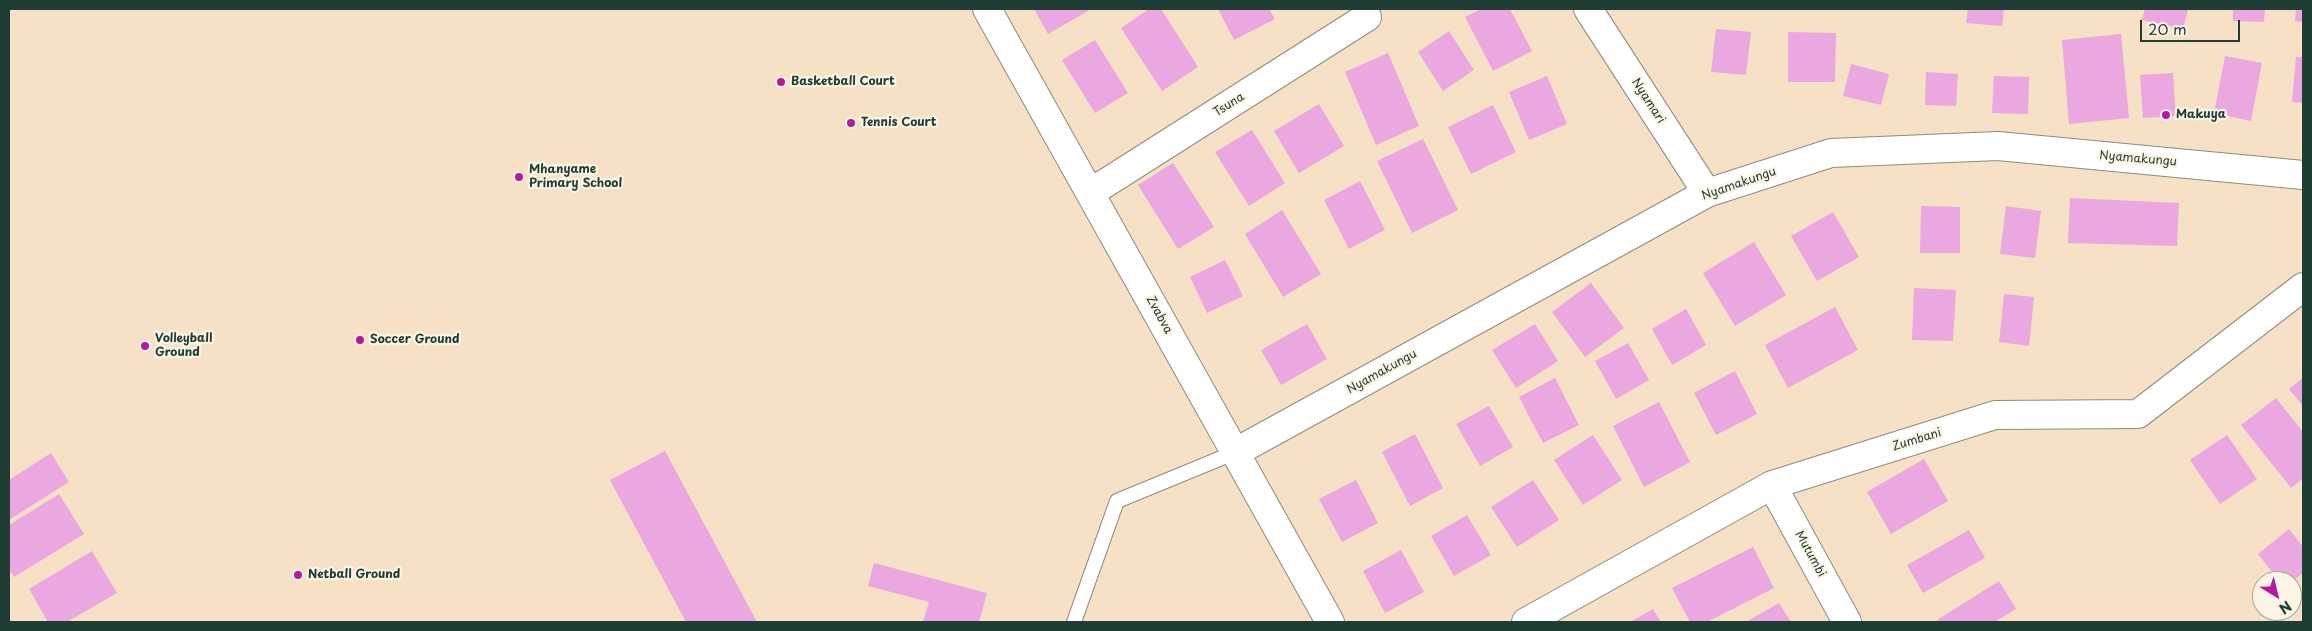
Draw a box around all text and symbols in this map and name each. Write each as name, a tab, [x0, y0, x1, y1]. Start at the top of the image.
scale bar	[2142, 10, 2242, 42]
text: 20 m	[2148, 17, 2187, 40]
place label: Basketball Court	[791, 75, 895, 89]
marker: Basketball Court	[775, 76, 787, 88]
street label: Nyamari	[1628, 76, 1668, 126]
street label: Tsuna	[1211, 90, 1247, 120]
place label: Makuya	[2176, 108, 2226, 122]
marker: Makuya	[2160, 109, 2172, 121]
place label: Tennis Court	[861, 116, 937, 130]
marker: Tennis Court	[845, 117, 857, 129]
street label: Nyamakungu	[2099, 148, 2177, 170]
place label: Mhanyame Primary School	[529, 163, 622, 191]
street label: Nyamakungu	[1700, 165, 1778, 203]
marker: Mhanyame Primary School	[513, 171, 525, 183]
street label: Zvabva	[1143, 293, 1175, 337]
place label: Volleyball Ground	[155, 332, 212, 360]
place label: Soccer Ground	[370, 333, 459, 347]
marker: Soccer Ground	[354, 334, 366, 346]
marker: Volleyball Ground	[139, 340, 151, 352]
street label: Nyamakungu	[1344, 347, 1420, 397]
street label: Zumbani	[1891, 426, 1943, 454]
street label: Mutumbi	[1791, 528, 1829, 580]
place label: Netball Ground	[308, 568, 400, 582]
marker: Netball Ground	[292, 569, 304, 581]
north arrow	[2252, 571, 2302, 621]
text: N	[2275, 596, 2296, 619]

